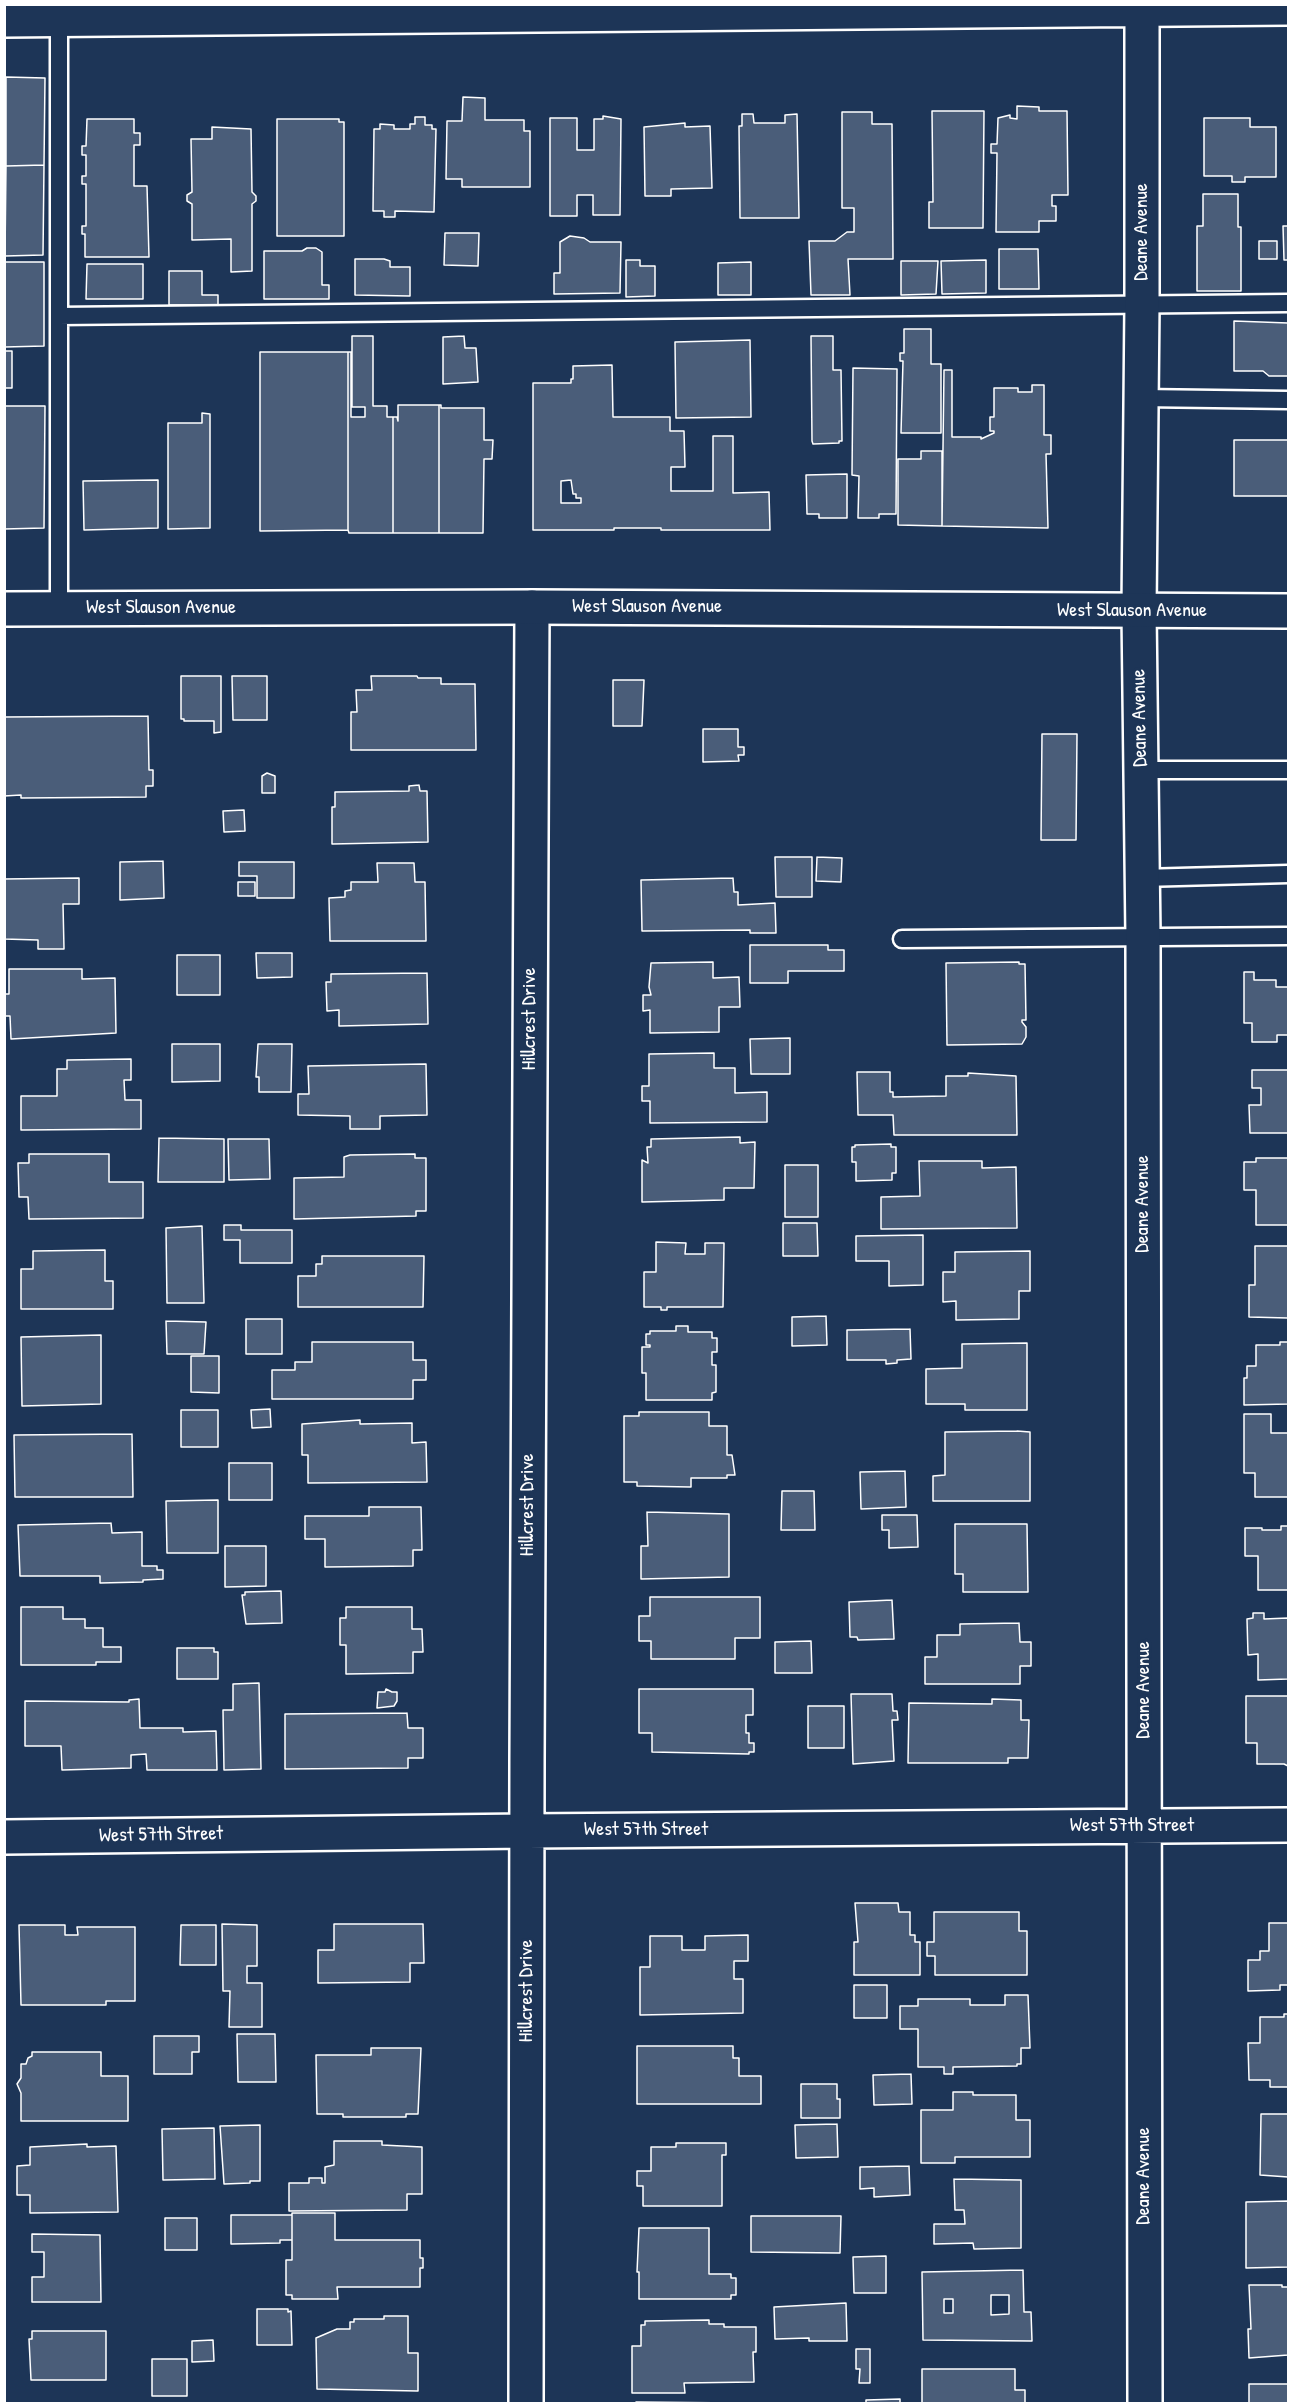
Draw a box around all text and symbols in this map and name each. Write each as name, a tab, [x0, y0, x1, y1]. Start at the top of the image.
street label: Deane Avenue	[1130, 183, 1154, 281]
street label: West Slauson Avenue	[572, 595, 722, 619]
street label: West Slauson Avenue	[86, 596, 236, 620]
street label: West Slauson Avenue	[1057, 599, 1207, 623]
street label: Deane Avenue	[1127, 669, 1153, 767]
street label: Hillcrest Drive	[518, 968, 542, 1070]
street label: Deane Avenue	[1131, 1155, 1155, 1253]
street label: Hillcrest Drive	[516, 1454, 540, 1556]
street label: Deane Avenue	[1132, 1641, 1156, 1739]
street label: West 57th Street	[1070, 1814, 1194, 1838]
street label: West 57th Street	[584, 1818, 708, 1842]
street label: West 57th Street	[99, 1822, 223, 1848]
street label: Hillcrest Drive	[515, 1940, 539, 2042]
street label: Deane Avenue	[1132, 2127, 1156, 2225]

